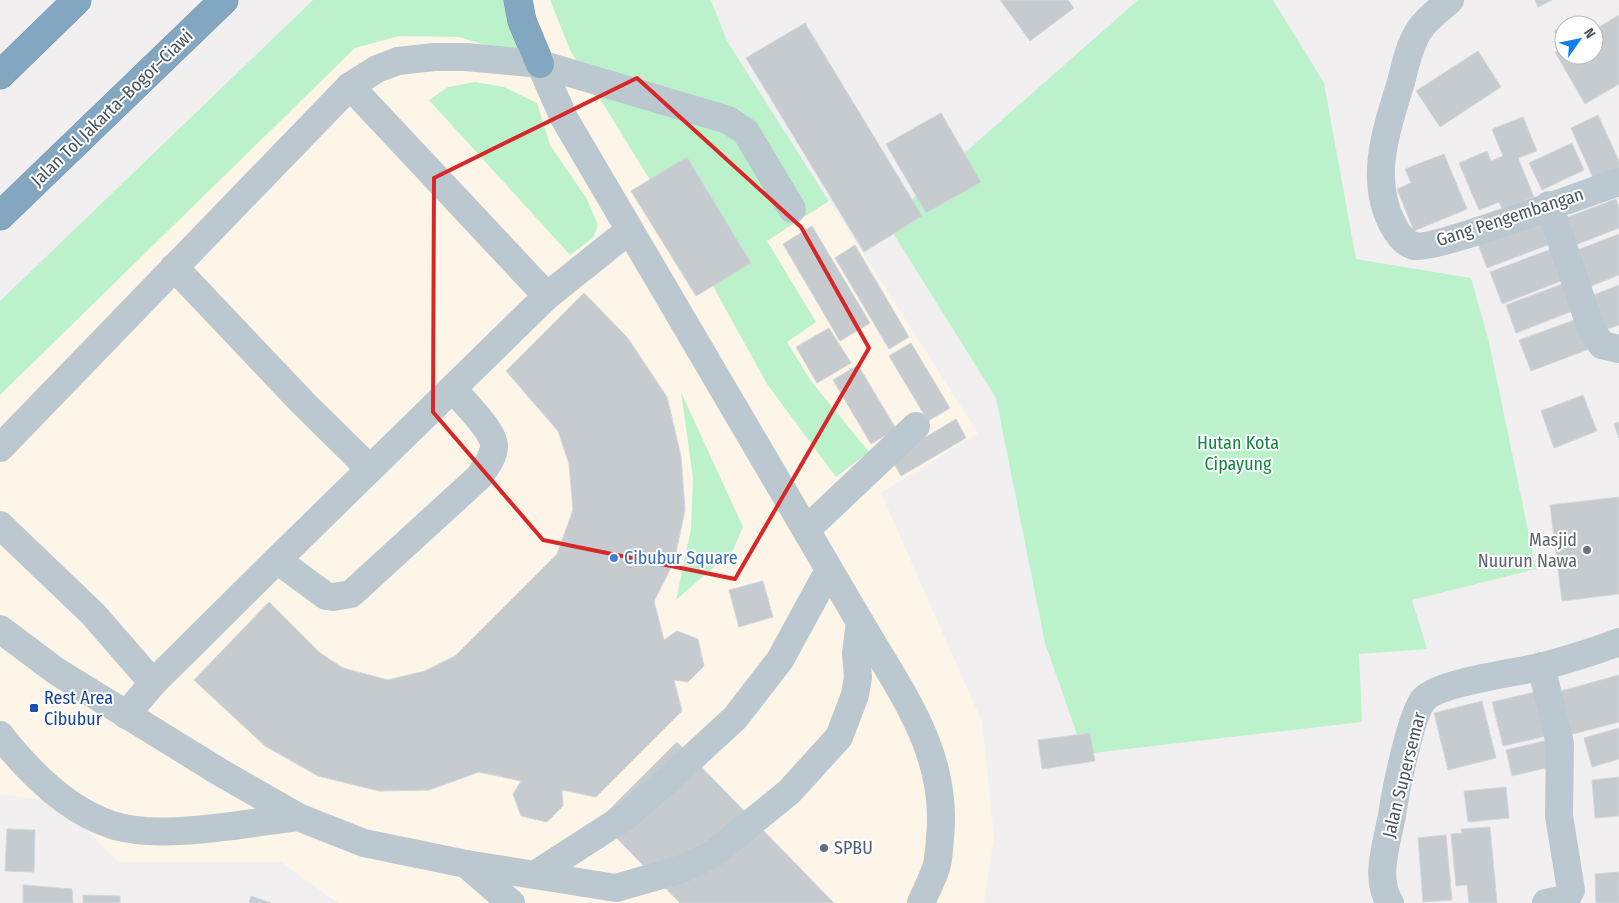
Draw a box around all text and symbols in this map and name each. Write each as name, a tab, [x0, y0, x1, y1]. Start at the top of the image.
north arrow	[1554, 15, 1604, 65]
street label: Jalan Tol Jakarta–Bogor–Ciawi	[27, 25, 197, 191]
text: N	[1580, 25, 1599, 41]
street label: Gang Pengembangan	[1434, 183, 1586, 251]
park label: Hutan Kota Cipayung	[1197, 432, 1279, 475]
place label: Masjid Nuurun Nawa	[1478, 529, 1577, 572]
marker: Masjid Nuurun Nawa	[1581, 544, 1593, 556]
place label: Cibubur Square	[624, 547, 738, 569]
marker: Cibubur Square	[608, 552, 620, 564]
place label: Rest Area Cibubur	[44, 687, 113, 730]
marker: Rest Area Cibubur	[28, 702, 40, 714]
street label: Jalan Supersemar	[1378, 709, 1430, 840]
place label: SPBU	[834, 837, 873, 859]
marker: SPBU	[818, 842, 830, 854]

